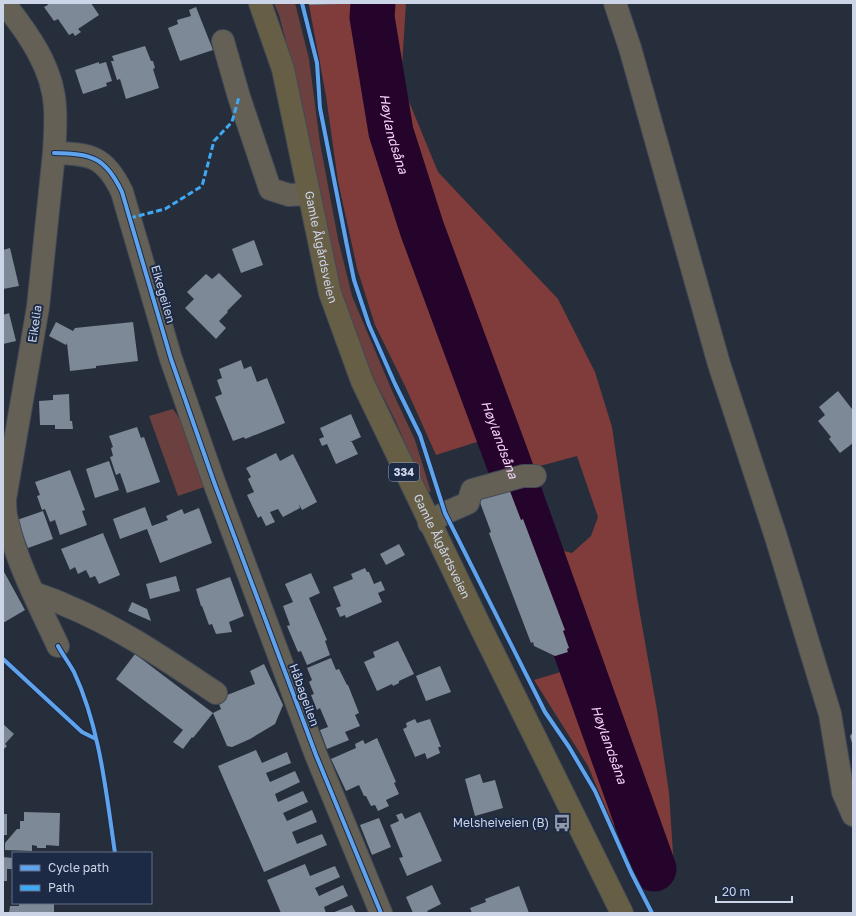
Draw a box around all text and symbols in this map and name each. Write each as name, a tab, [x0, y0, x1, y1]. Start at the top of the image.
water label: Høylandsåna	[377, 93, 412, 176]
street label: Gamle Ålgårdsveien	[302, 189, 341, 305]
street label: Eikegeilen	[148, 263, 179, 325]
street label: Eikelia	[24, 304, 45, 344]
water label: Høylandsåna	[478, 398, 522, 481]
road number: 334	[389, 463, 419, 481]
street label: Gamle Ålgårdsveien	[410, 491, 474, 601]
street label: Håbageilen	[286, 661, 323, 728]
water label: Høylandsåna	[588, 703, 631, 786]
bus stop icon: Melsheiveien (B)	[552, 813, 572, 833]
place label: Melsheiveien (B)	[453, 815, 549, 830]
legend	[12, 852, 152, 904]
text: Cycle path	[48, 860, 109, 875]
scale bar	[716, 878, 792, 904]
text: Path	[48, 880, 75, 895]
text: 20 m	[722, 884, 750, 899]

